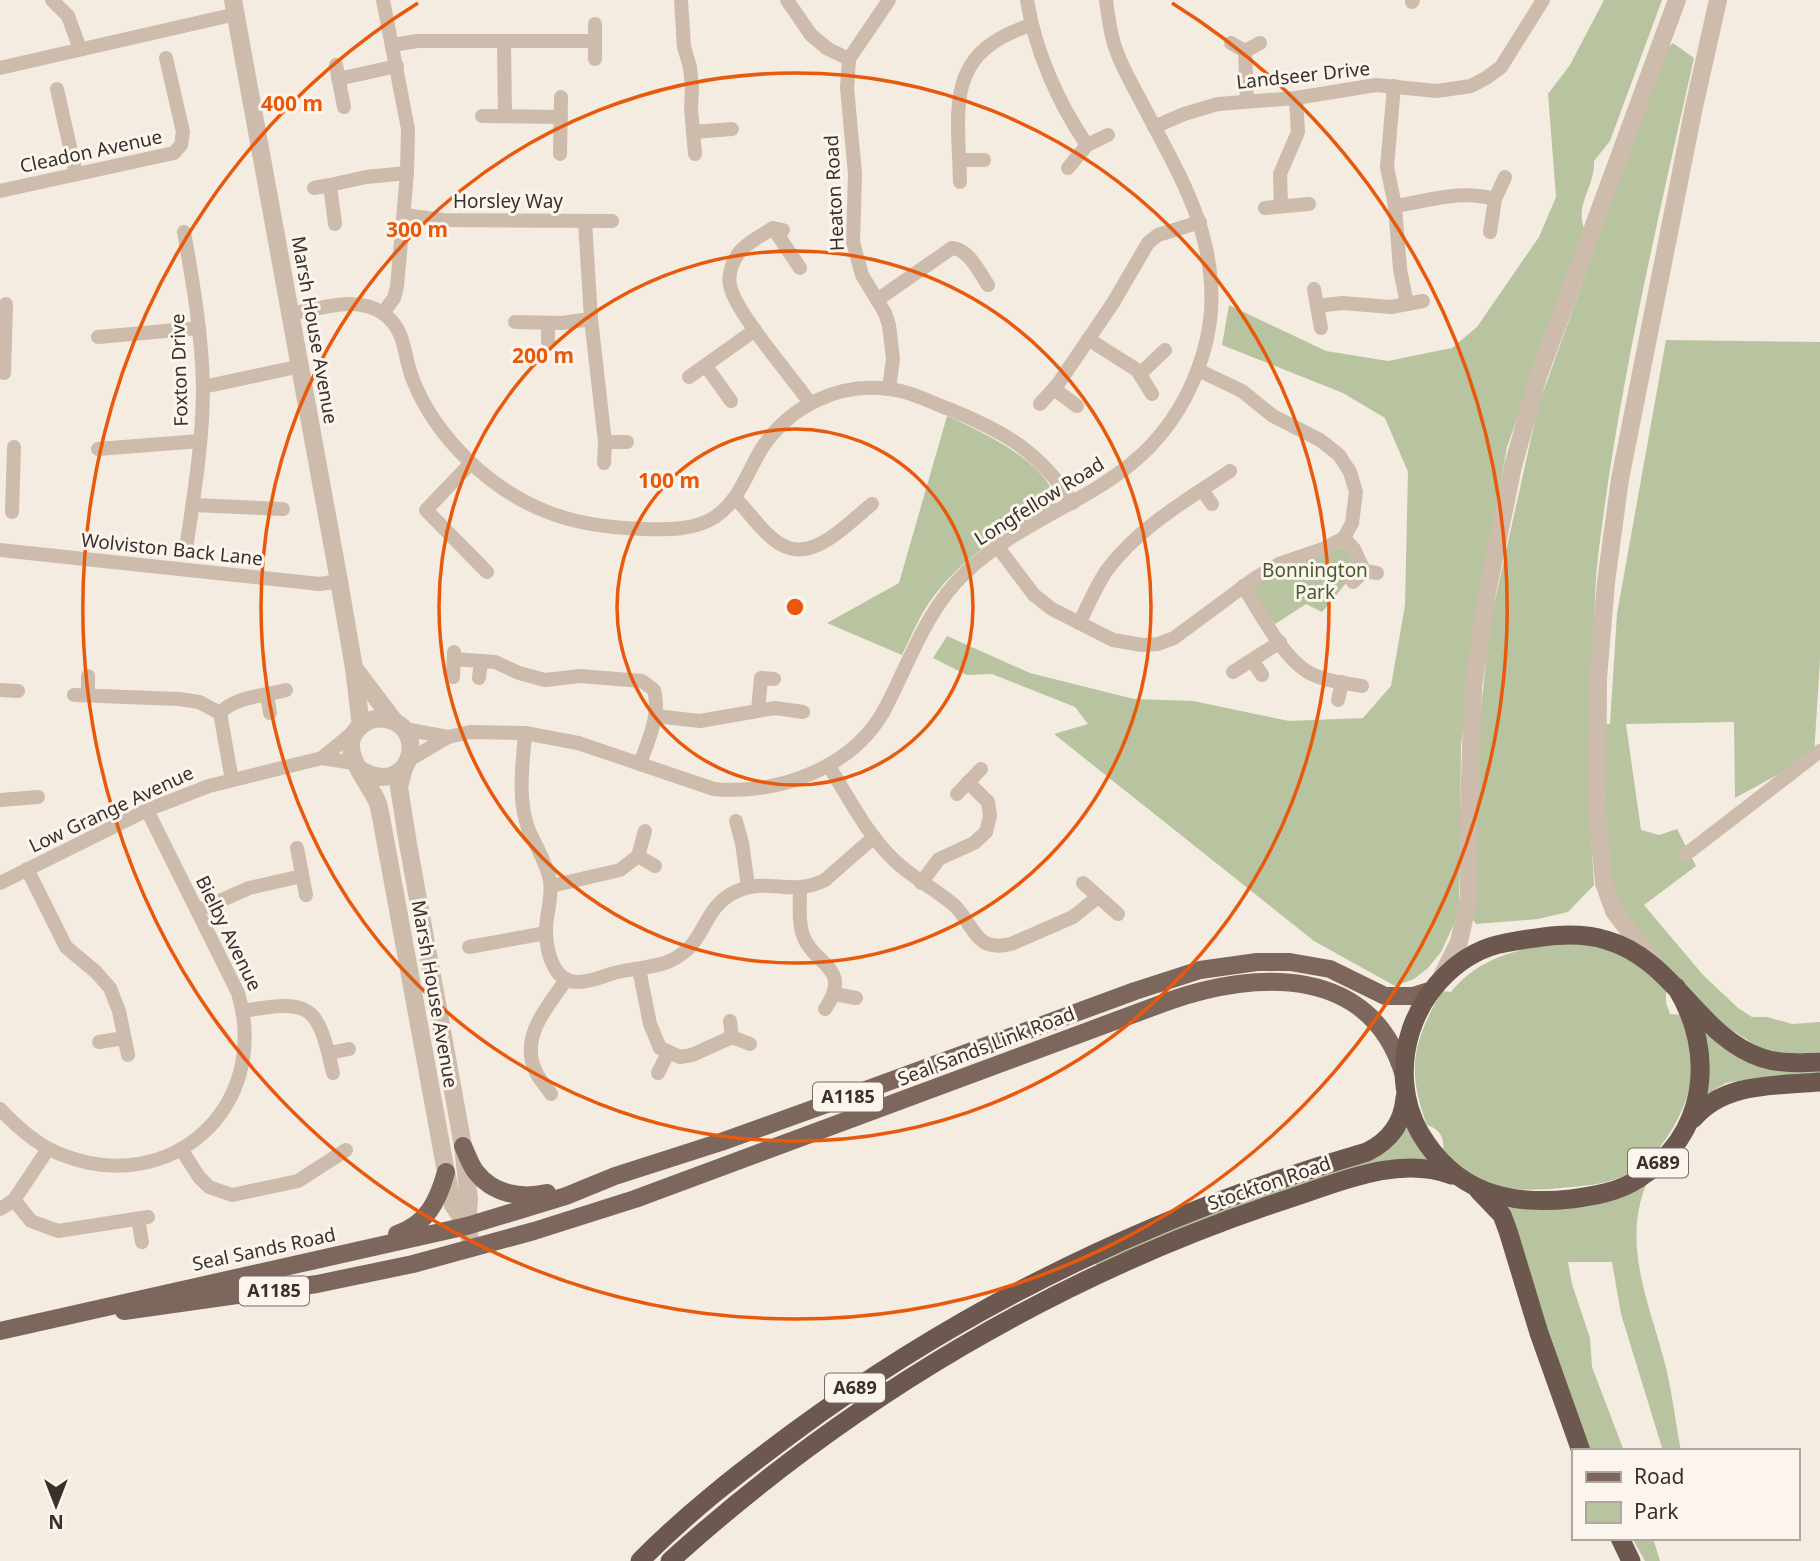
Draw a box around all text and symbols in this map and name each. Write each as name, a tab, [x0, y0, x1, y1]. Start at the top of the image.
street label: Landseer Drive	[1235, 55, 1371, 95]
text: 400 m	[261, 89, 323, 117]
street label: Cleadon Avenue	[17, 123, 165, 179]
street label: Heaton Road	[818, 134, 850, 252]
street label: Horsley Way	[453, 188, 563, 214]
text: 300 m	[386, 215, 448, 243]
street label: Marsh House Avenue	[286, 234, 344, 426]
street label: Foxton Drive	[164, 313, 194, 427]
text: 200 m	[512, 341, 574, 369]
street label: Longfellow Road	[969, 451, 1109, 551]
text: 100 m	[638, 466, 700, 494]
street label: Wolviston Back Lane	[80, 527, 264, 571]
park label: Bonnington Park	[1262, 557, 1368, 605]
centre of rings	[783, 595, 807, 619]
street label: Low Grange Avenue	[25, 759, 197, 859]
street label: Bielby Avenue	[190, 871, 268, 995]
street label: Marsh House Avenue	[406, 898, 464, 1090]
street label: Seal Sands Link Road	[894, 1000, 1078, 1092]
road number: A1185	[813, 1082, 883, 1112]
road number: A689	[1628, 1148, 1688, 1178]
street label: Stockton Road	[1204, 1150, 1334, 1216]
street label: Seal Sands Road	[190, 1221, 338, 1277]
road number: A1185	[239, 1276, 309, 1306]
road number: A689	[825, 1373, 885, 1402]
legend	[1572, 1449, 1799, 1540]
text: Road	[1634, 1462, 1684, 1490]
north arrow	[21, 1470, 91, 1540]
text: Park	[1634, 1497, 1679, 1525]
text: N	[48, 1509, 64, 1535]

